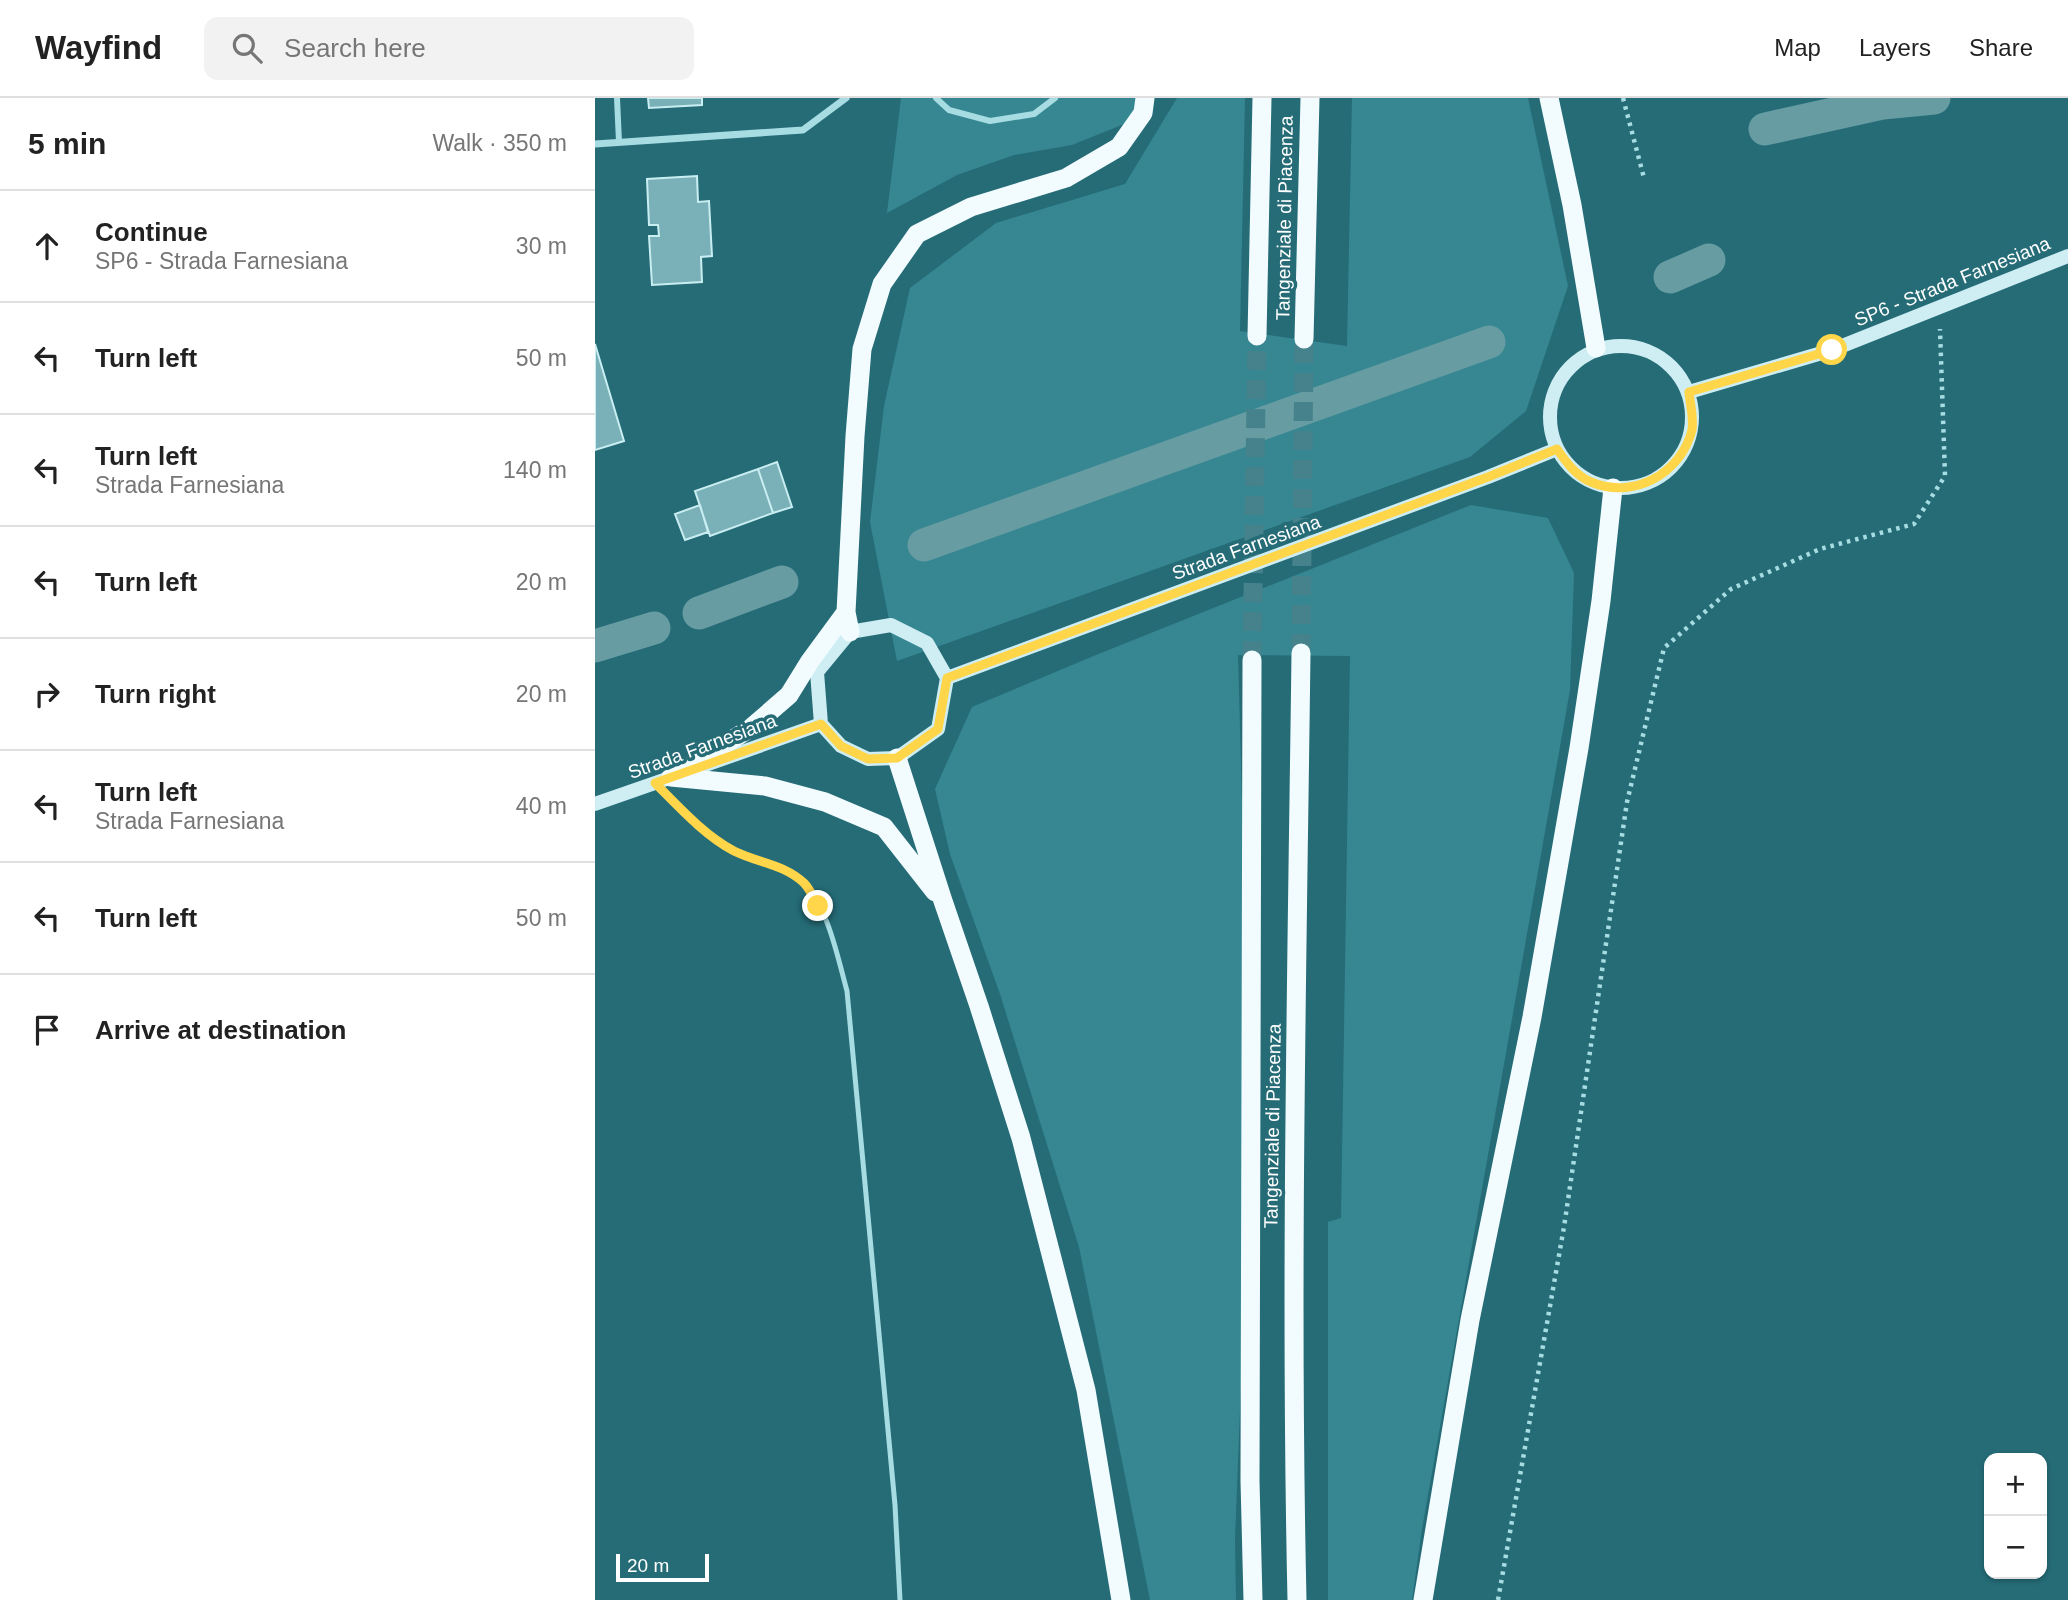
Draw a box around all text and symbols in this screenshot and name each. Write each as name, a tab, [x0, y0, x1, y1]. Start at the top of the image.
search box	[204, 17, 694, 80]
text: Wayfind	[35, 29, 162, 66]
icon: search	[228, 29, 266, 67]
text: Search here	[284, 33, 426, 63]
text: Map	[1774, 34, 1821, 61]
text: Layers	[1859, 34, 1931, 61]
text: Share	[1969, 34, 2033, 61]
street label: Tangenziale di Piacenza	[1272, 115, 1297, 321]
text: 5 min	[28, 127, 106, 160]
text: Walk · 350 m	[432, 130, 567, 156]
text: Continue	[95, 217, 208, 247]
icon: ahead	[28, 227, 66, 265]
street label: SP6 - Strada Farnesiana	[1851, 232, 2053, 330]
text: 30 m	[516, 233, 567, 259]
text: SP6 - Strada Farnesiana	[95, 248, 348, 274]
route start	[1816, 334, 1847, 365]
icon: left	[28, 339, 66, 377]
text: Turn left	[95, 343, 197, 373]
text: 50 m	[516, 345, 567, 371]
text: Turn left	[95, 441, 197, 471]
icon: left	[28, 451, 66, 489]
text: 140 m	[503, 457, 567, 483]
text: Strada Farnesiana	[95, 472, 284, 498]
street label: Strada Farnesiana	[1169, 511, 1324, 584]
icon: left	[28, 563, 66, 601]
text: Turn left	[95, 567, 197, 597]
text: 20 m	[516, 569, 567, 595]
icon: right	[28, 675, 66, 713]
text: Turn right	[95, 679, 216, 709]
text: 20 m	[516, 681, 567, 707]
street label: Strada Farnesiana	[625, 710, 780, 783]
text: Turn left	[95, 777, 197, 807]
icon: left	[28, 787, 66, 825]
text: 40 m	[516, 793, 567, 819]
text: Strada Farnesiana	[95, 808, 284, 834]
route end	[802, 890, 833, 921]
icon: left	[28, 899, 66, 937]
text: Turn left	[95, 903, 197, 933]
text: 50 m	[516, 905, 567, 931]
icon: arrive	[28, 1011, 66, 1049]
text: Arrive at destination	[95, 1015, 346, 1045]
street label: Tangenziale di Piacenza	[1260, 1023, 1285, 1229]
map controls	[1984, 1453, 2047, 1579]
button: +	[1984, 1453, 2047, 1516]
button: −	[1984, 1516, 2047, 1579]
scale bar	[616, 1551, 709, 1583]
text: 20 m	[627, 1555, 669, 1576]

